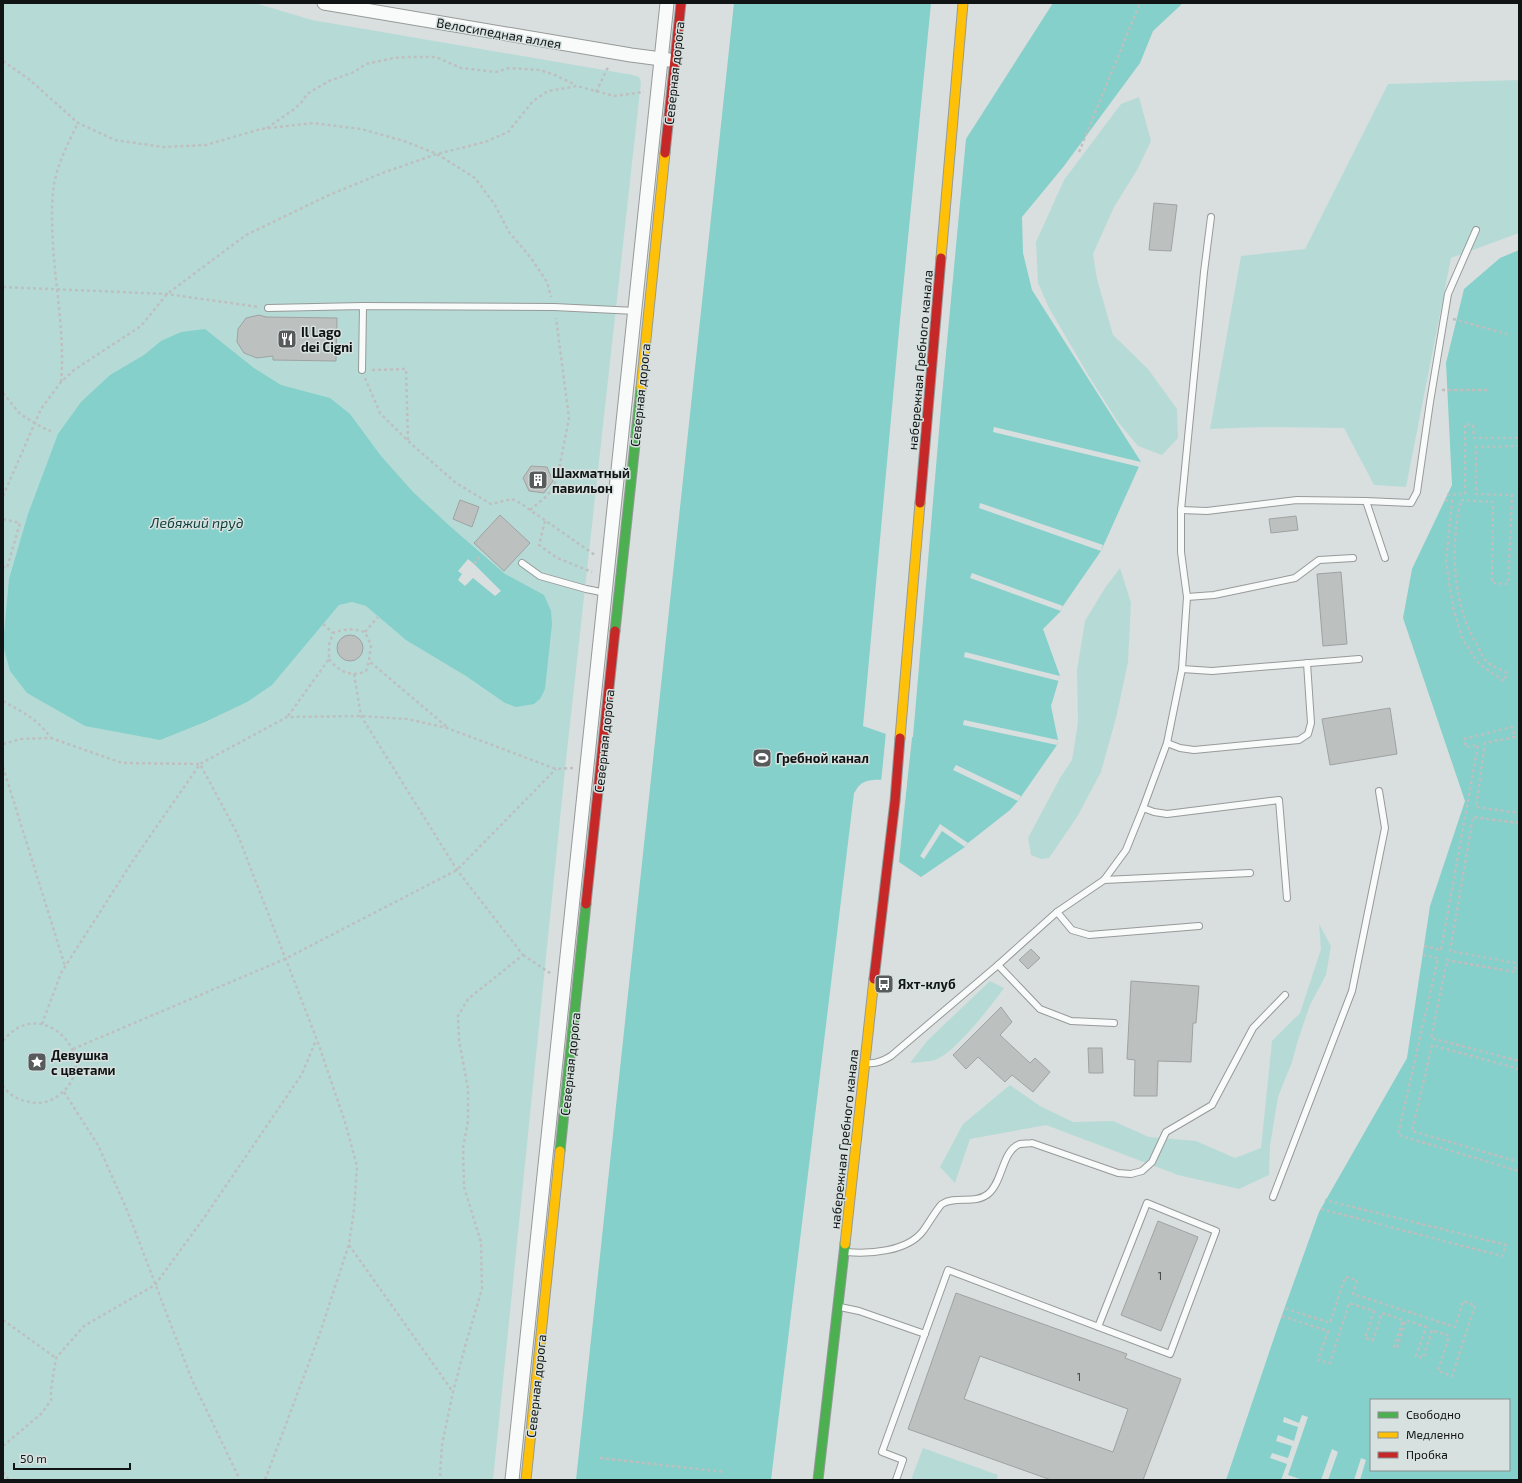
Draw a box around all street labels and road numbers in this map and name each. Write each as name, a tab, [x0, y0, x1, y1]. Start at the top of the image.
street label: Велосипедная аллея	[435, 14, 563, 52]
street label: Северная дорога	[661, 20, 687, 126]
street label: набережная Гребного канала	[904, 269, 936, 451]
street label: Северная дорога	[627, 342, 653, 448]
street label: Северная дорога	[591, 688, 617, 794]
street label: Северная дорога	[557, 1011, 583, 1117]
street label: набережная Гребного канала	[827, 1048, 861, 1230]
street label: Северная дорога	[523, 1333, 549, 1439]

